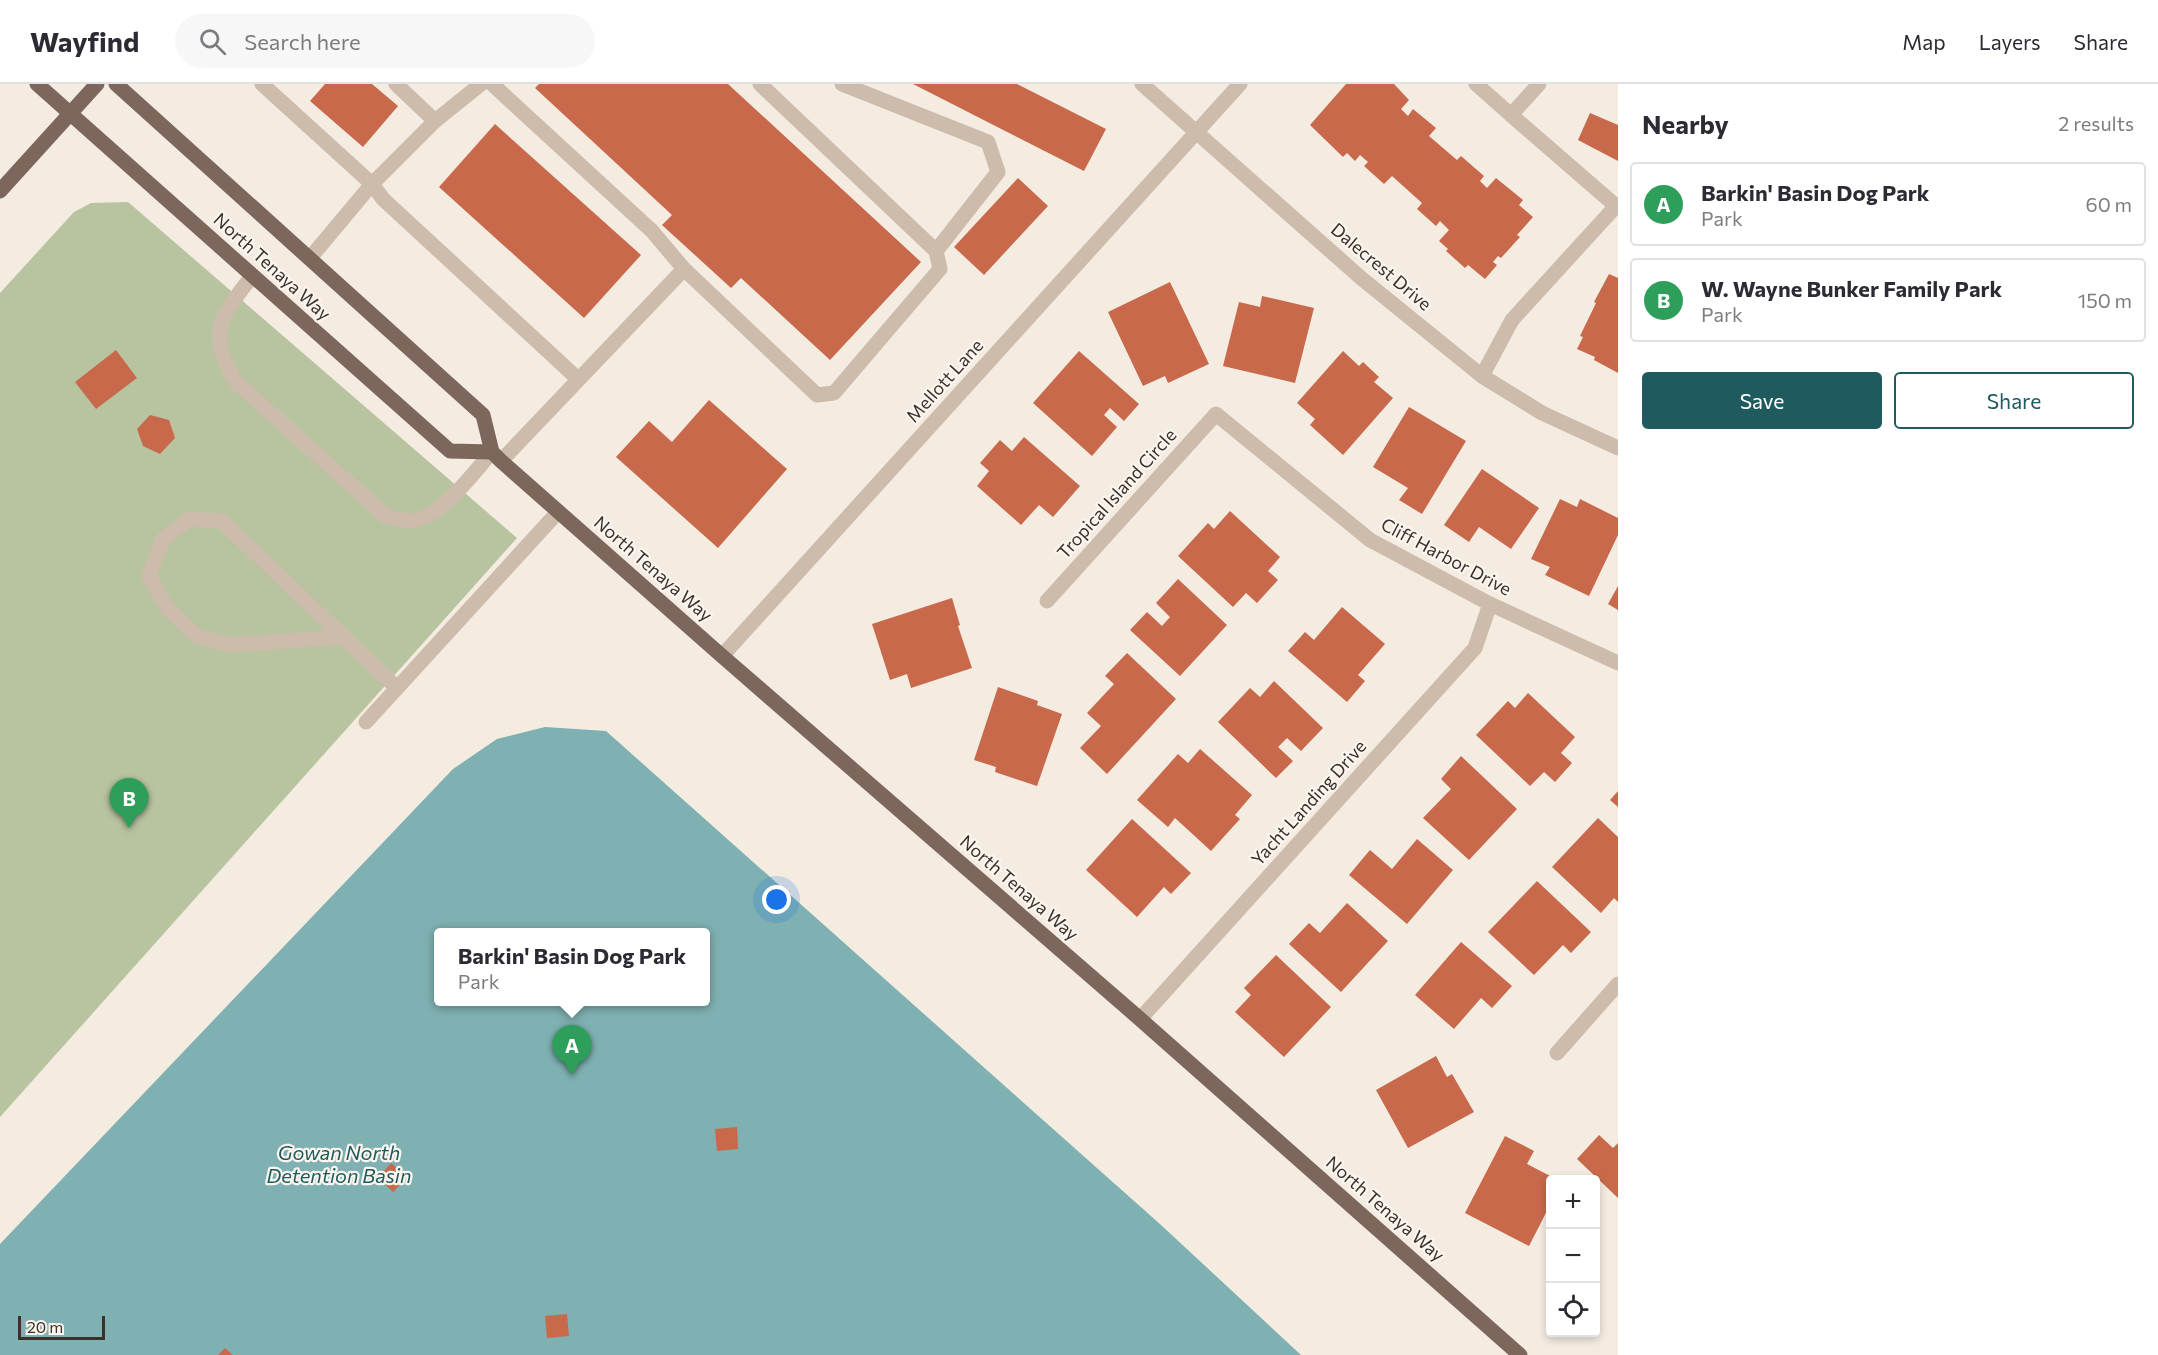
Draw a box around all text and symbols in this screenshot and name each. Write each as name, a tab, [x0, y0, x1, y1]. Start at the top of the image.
search box	[175, 14, 595, 68]
text: Wayfind	[30, 24, 139, 58]
icon: search	[196, 25, 229, 58]
text: Search here	[244, 28, 361, 55]
text: Map	[1902, 29, 1946, 54]
text: Layers	[1979, 29, 2041, 54]
text: Share	[2074, 29, 2128, 54]
text: Nearby	[1642, 108, 1729, 139]
text: 2 results	[2058, 111, 2134, 135]
text: Barkin' Basin Dog Park	[1701, 179, 1930, 206]
text: A	[1656, 192, 1671, 216]
text: 60 m	[2086, 192, 2132, 216]
text: Park	[1701, 206, 1743, 230]
street label: North Tenaya Way	[210, 208, 336, 325]
street label: Dalecrest Drive	[1327, 218, 1436, 315]
text: W. Wayne Bunker Family Park	[1701, 275, 2002, 302]
text: B	[1657, 288, 1670, 312]
text: 150 m	[2078, 288, 2132, 312]
text: Park	[1701, 302, 1743, 326]
street label: Mellott Lane	[901, 334, 987, 426]
button: Save	[1642, 372, 1882, 429]
button: Share	[1894, 372, 2134, 429]
street label: Tropical Island Circle	[1052, 424, 1180, 563]
street label: North Tenaya Way	[590, 511, 717, 626]
street label: Cliff Harbor Drive	[1378, 513, 1515, 600]
street label: Yacht Landing Drive	[1246, 735, 1370, 870]
pin: B	[110, 778, 148, 828]
street label: North Tenaya Way	[956, 830, 1083, 945]
your location	[762, 885, 791, 914]
popup	[434, 928, 710, 1006]
text: Barkin' Basin Dog Park	[458, 942, 686, 969]
text: Park	[458, 969, 500, 993]
pin: A	[552, 1026, 592, 1075]
water label: Gowan North Detention Basin	[267, 1140, 411, 1187]
street label: North Tenaya Way	[1322, 1151, 1449, 1266]
map controls	[1546, 1175, 1600, 1337]
button: +	[1546, 1175, 1600, 1229]
button: −	[1546, 1229, 1600, 1283]
button: locate	[1546, 1283, 1600, 1337]
scale bar	[18, 1313, 105, 1340]
text: 20 m	[27, 1317, 63, 1336]

